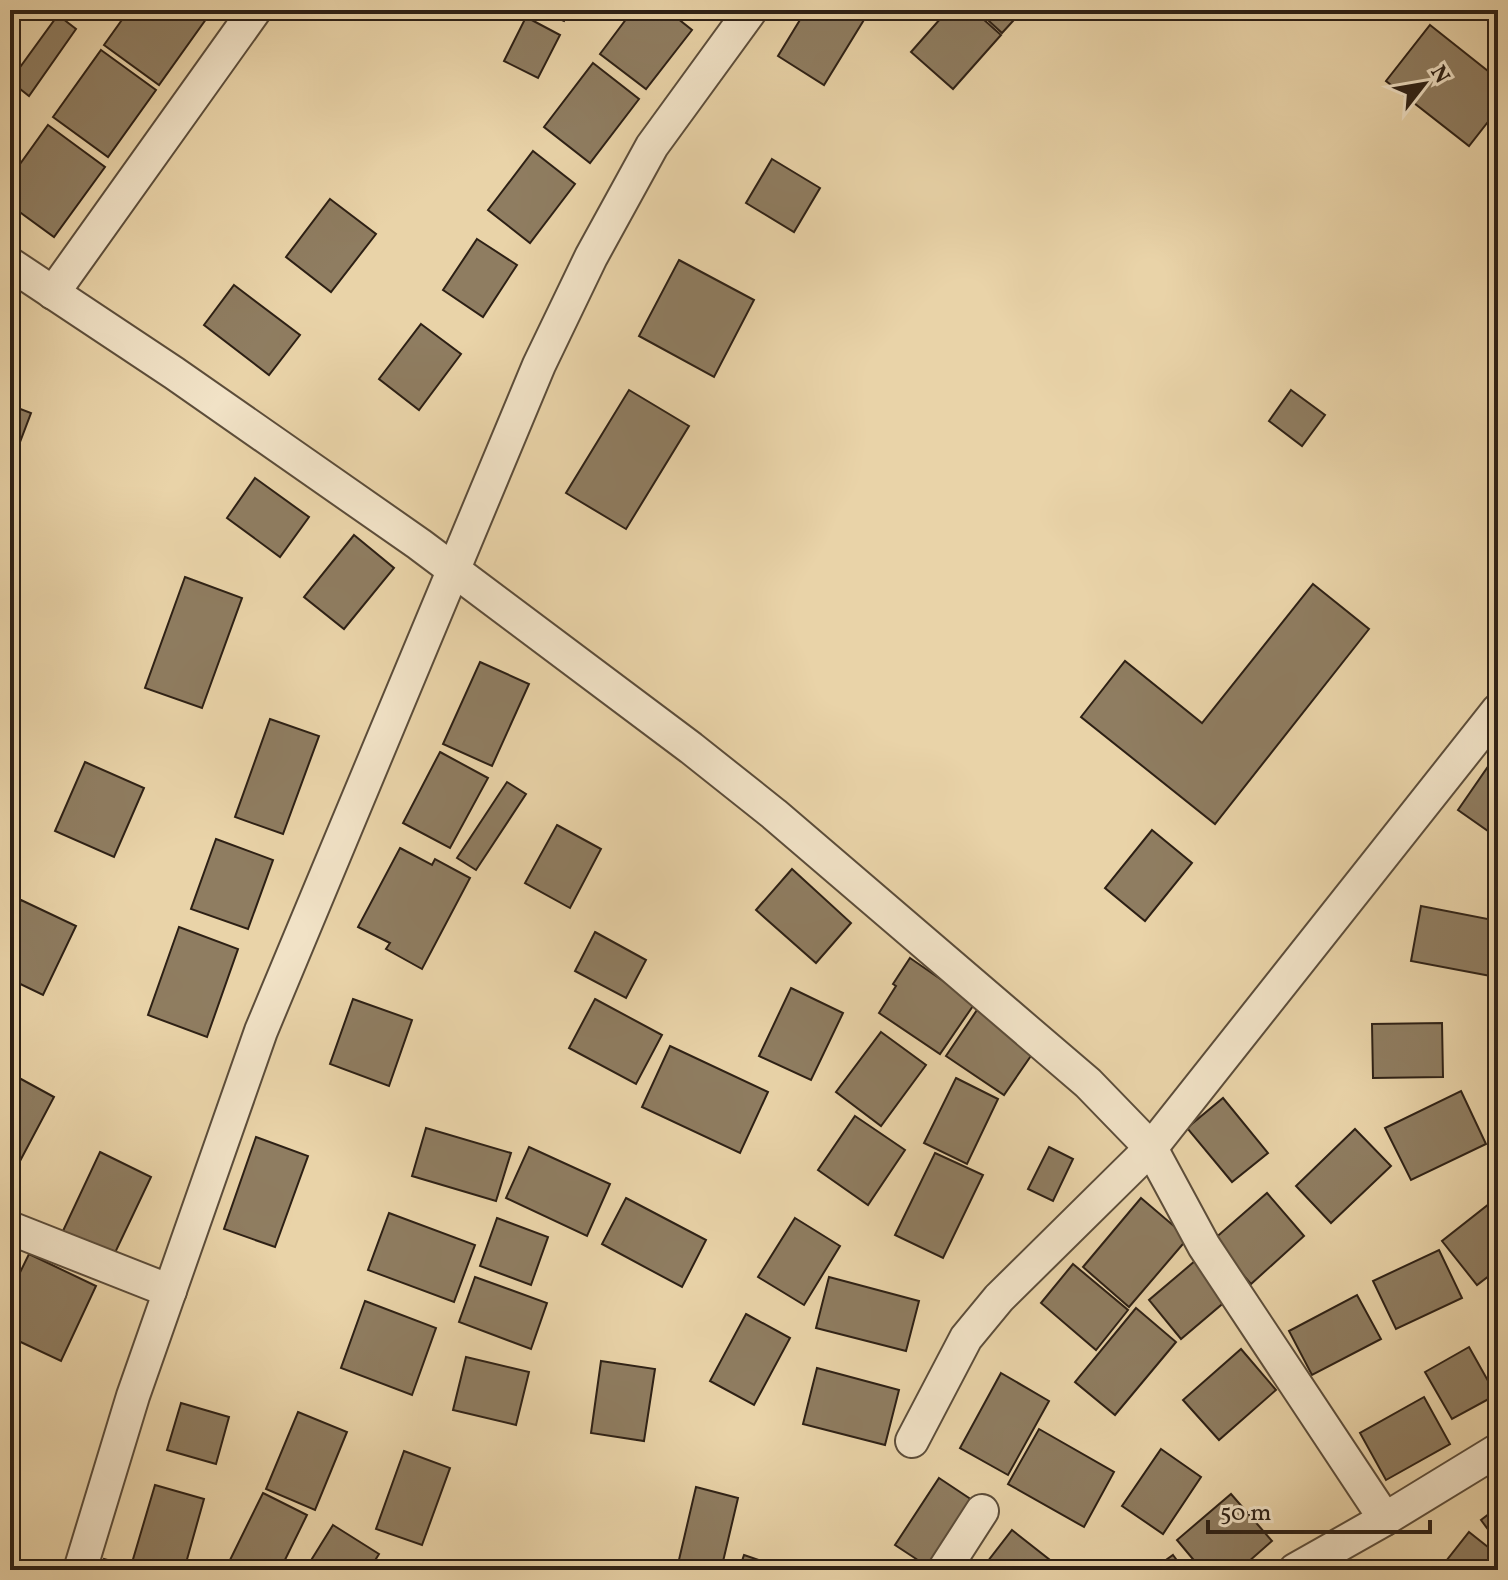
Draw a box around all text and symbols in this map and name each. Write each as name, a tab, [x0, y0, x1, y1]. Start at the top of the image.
north arrow	[1384, 44, 1464, 124]
text: N	[1422, 60, 1456, 90]
scale bar	[1208, 1484, 1430, 1534]
text: 50 m	[1220, 1497, 1272, 1531]

